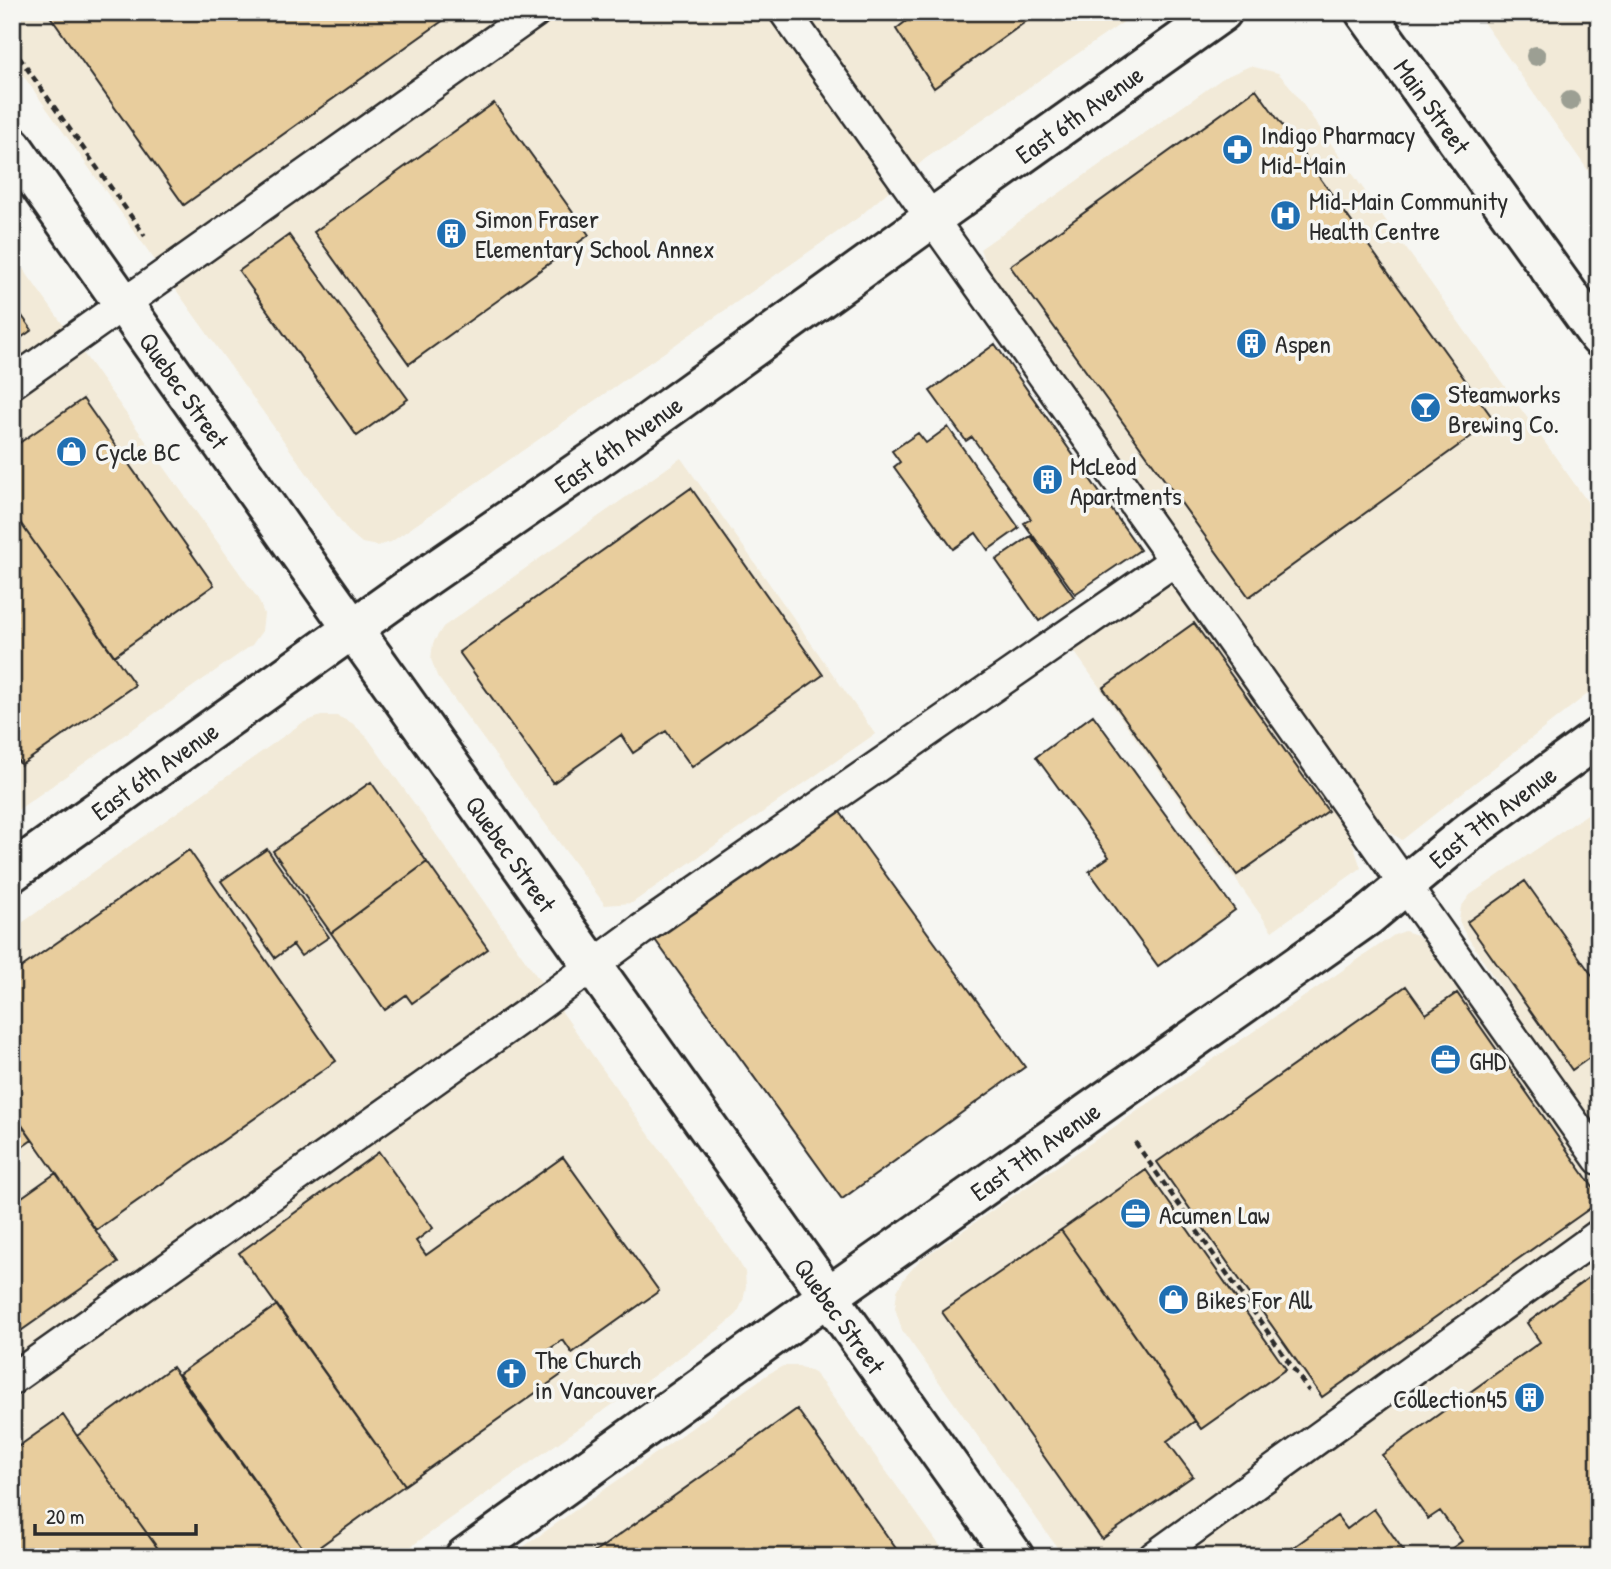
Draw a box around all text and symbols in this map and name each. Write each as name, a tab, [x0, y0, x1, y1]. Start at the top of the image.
street label: Main Street	[1386, 51, 1480, 162]
street label: East 6th Avenue	[1008, 56, 1150, 171]
place label: Indigo Pharmacy Mid-Main	[1261, 117, 1415, 182]
pharmacy icon: Indigo Pharmacy Mid-Main	[1221, 132, 1255, 166]
place label: Mid-Main Community Health Centre	[1309, 183, 1508, 248]
hospital icon: Mid-Main Community Health Centre	[1269, 198, 1303, 232]
place label: Simon Fraser Elementary School Annex	[475, 201, 715, 266]
building icon: Simon Fraser Elementary School Annex	[435, 216, 469, 250]
street label: Quebec Street	[131, 325, 238, 457]
building icon: Aspen	[1235, 326, 1269, 360]
place label: Aspen	[1275, 326, 1331, 361]
place label: Steamworks Brewing Co.	[1448, 376, 1560, 441]
street label: East 6th Avenue	[547, 387, 689, 501]
bar icon: Steamworks Brewing Co.	[1408, 391, 1442, 425]
shop icon: Cycle BC	[55, 434, 89, 468]
place label: Cycle BC	[95, 434, 181, 469]
place label: McLeod Apartments	[1070, 448, 1182, 513]
building icon: McLeod Apartments	[1030, 463, 1064, 497]
street label: East 6th Avenue	[84, 713, 225, 828]
street label: East 7th Avenue	[1421, 756, 1563, 876]
street label: Quebec Street	[458, 788, 565, 920]
office icon: GHD	[1429, 1043, 1463, 1077]
place label: GHD	[1469, 1043, 1507, 1078]
street label: East 7th Avenue	[963, 1093, 1107, 1208]
office icon: Acumen Law	[1119, 1197, 1153, 1231]
place label: Acumen Law	[1159, 1197, 1270, 1232]
street label: Quebec Street	[786, 1250, 894, 1382]
shop icon: Bikes For All	[1156, 1282, 1190, 1316]
place label: Bikes For All	[1196, 1282, 1313, 1317]
place label: The Church in Vancouver	[535, 1342, 657, 1407]
church icon: The Church in Vancouver	[495, 1357, 529, 1391]
place label: Collection45	[1393, 1381, 1507, 1416]
building icon: Collection45	[1513, 1381, 1547, 1415]
scale bar	[35, 1492, 196, 1536]
text: 20 m	[46, 1502, 84, 1531]

